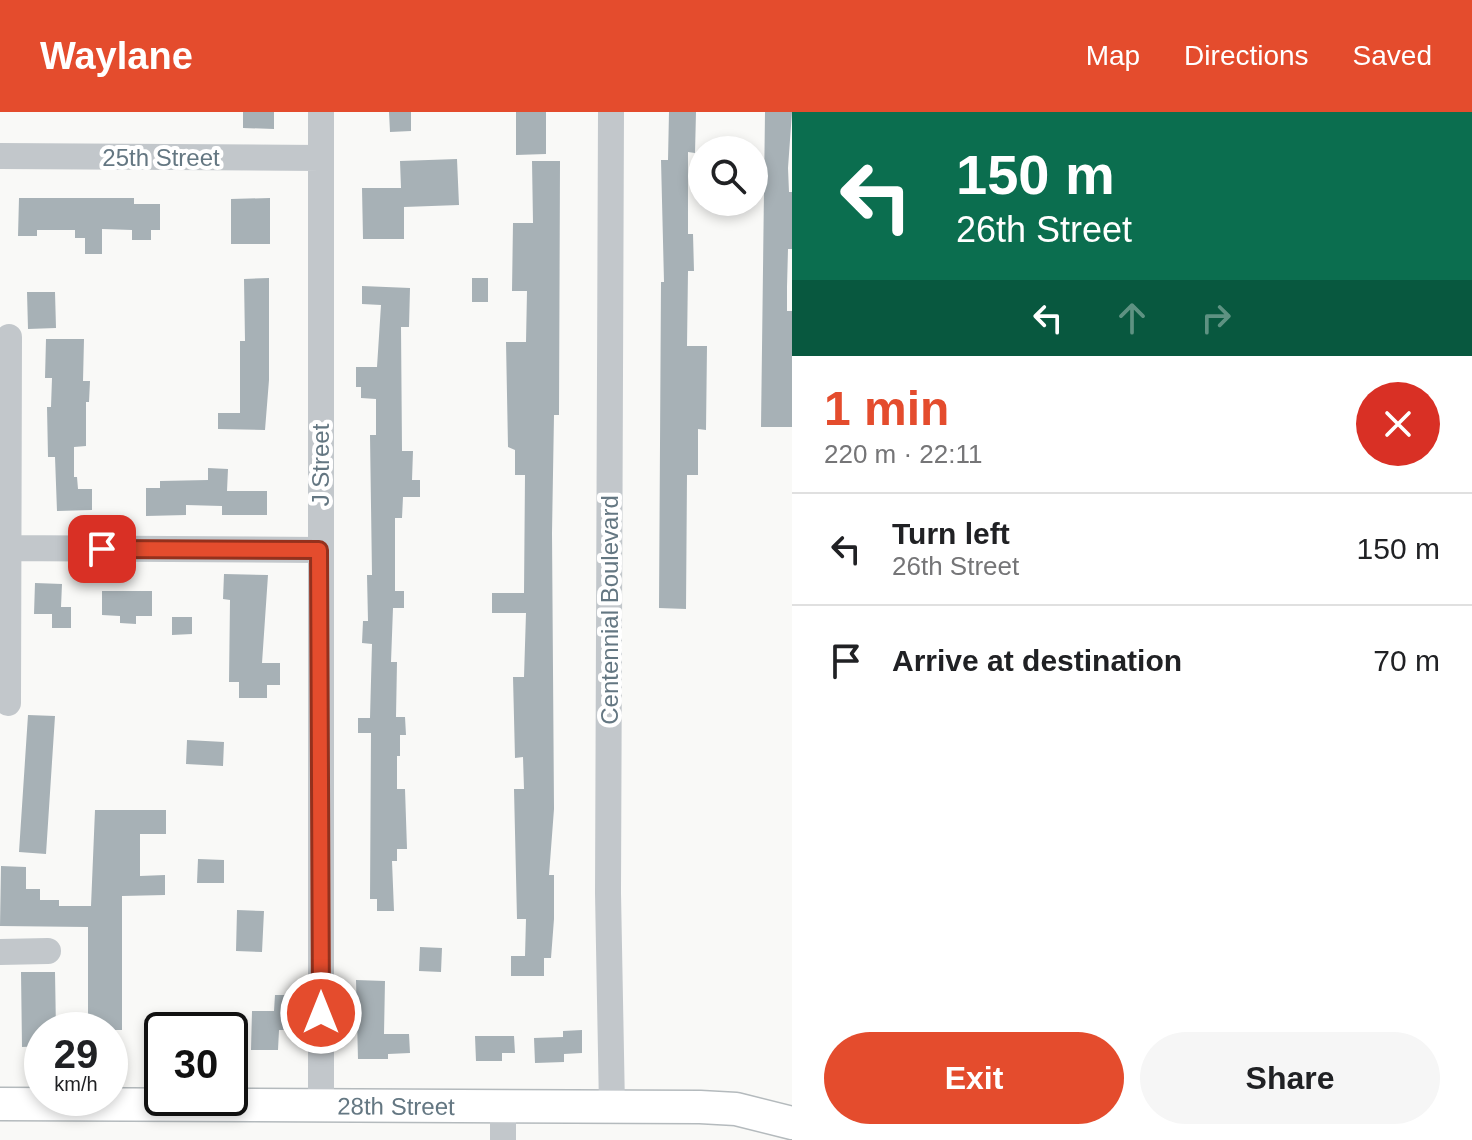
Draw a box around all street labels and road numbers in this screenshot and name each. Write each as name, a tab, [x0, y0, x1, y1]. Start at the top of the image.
street label: 25th Street	[102, 144, 220, 171]
street label: J Street	[307, 423, 334, 506]
street label: Centennial Boulevard	[596, 495, 623, 725]
street label: 28th Street	[337, 1092, 455, 1119]

